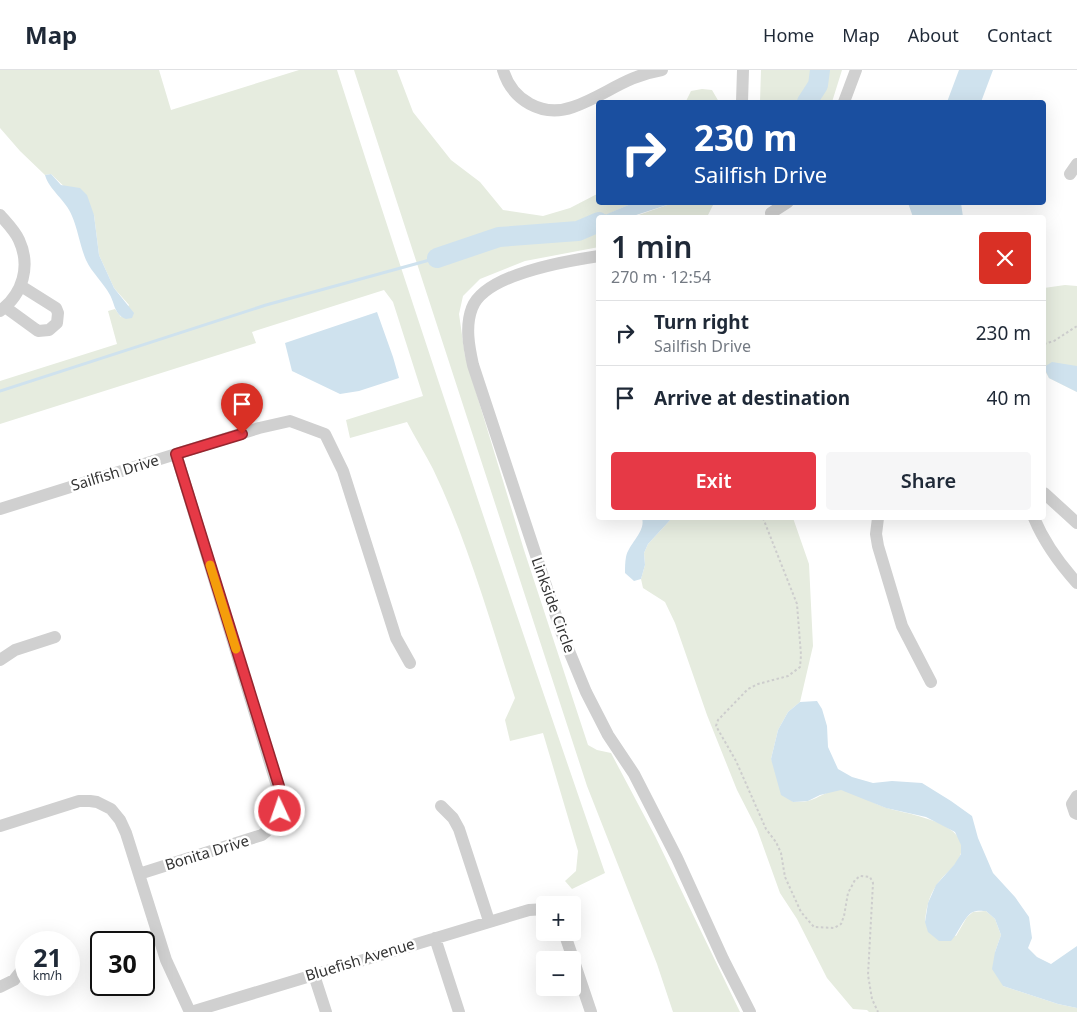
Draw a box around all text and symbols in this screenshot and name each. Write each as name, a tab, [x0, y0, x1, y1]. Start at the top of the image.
text: Map	[25, 18, 77, 51]
text: Home	[763, 23, 814, 47]
text: Map	[842, 23, 880, 47]
text: About	[908, 23, 959, 47]
text: Contact	[987, 23, 1052, 47]
text: 230 m	[694, 114, 797, 161]
icon: right	[611, 120, 676, 185]
text: Sailfish Drive	[694, 159, 827, 189]
text: 1 min	[611, 226, 692, 267]
button: close	[979, 232, 1031, 284]
text: 270 m · 12:54	[611, 266, 711, 288]
text: Turn right	[654, 309, 749, 335]
icon: right	[611, 319, 639, 347]
text: 230 m	[976, 320, 1031, 346]
text: Sailfish Drive	[654, 335, 751, 357]
pin	[221, 383, 263, 434]
icon: arrive	[611, 384, 639, 412]
text: Arrive at destination	[654, 385, 850, 411]
text: 40 m	[987, 385, 1031, 411]
icon: arrive	[228, 390, 256, 418]
street label: Sailfish Drive	[68, 449, 161, 495]
button: Exit	[611, 452, 816, 510]
button: Share	[826, 452, 1031, 510]
street label: Linkside Circle	[527, 554, 581, 655]
position arrow	[253, 784, 305, 836]
street label: Bonita Drive	[162, 830, 251, 874]
map controls	[536, 896, 581, 996]
button: +	[536, 896, 581, 941]
speed limit sign: 30	[90, 931, 155, 996]
street label: Bluefish Avenue	[303, 933, 417, 985]
text: 21	[33, 940, 62, 974]
button: −	[536, 951, 581, 996]
text: km/h	[33, 967, 62, 984]

